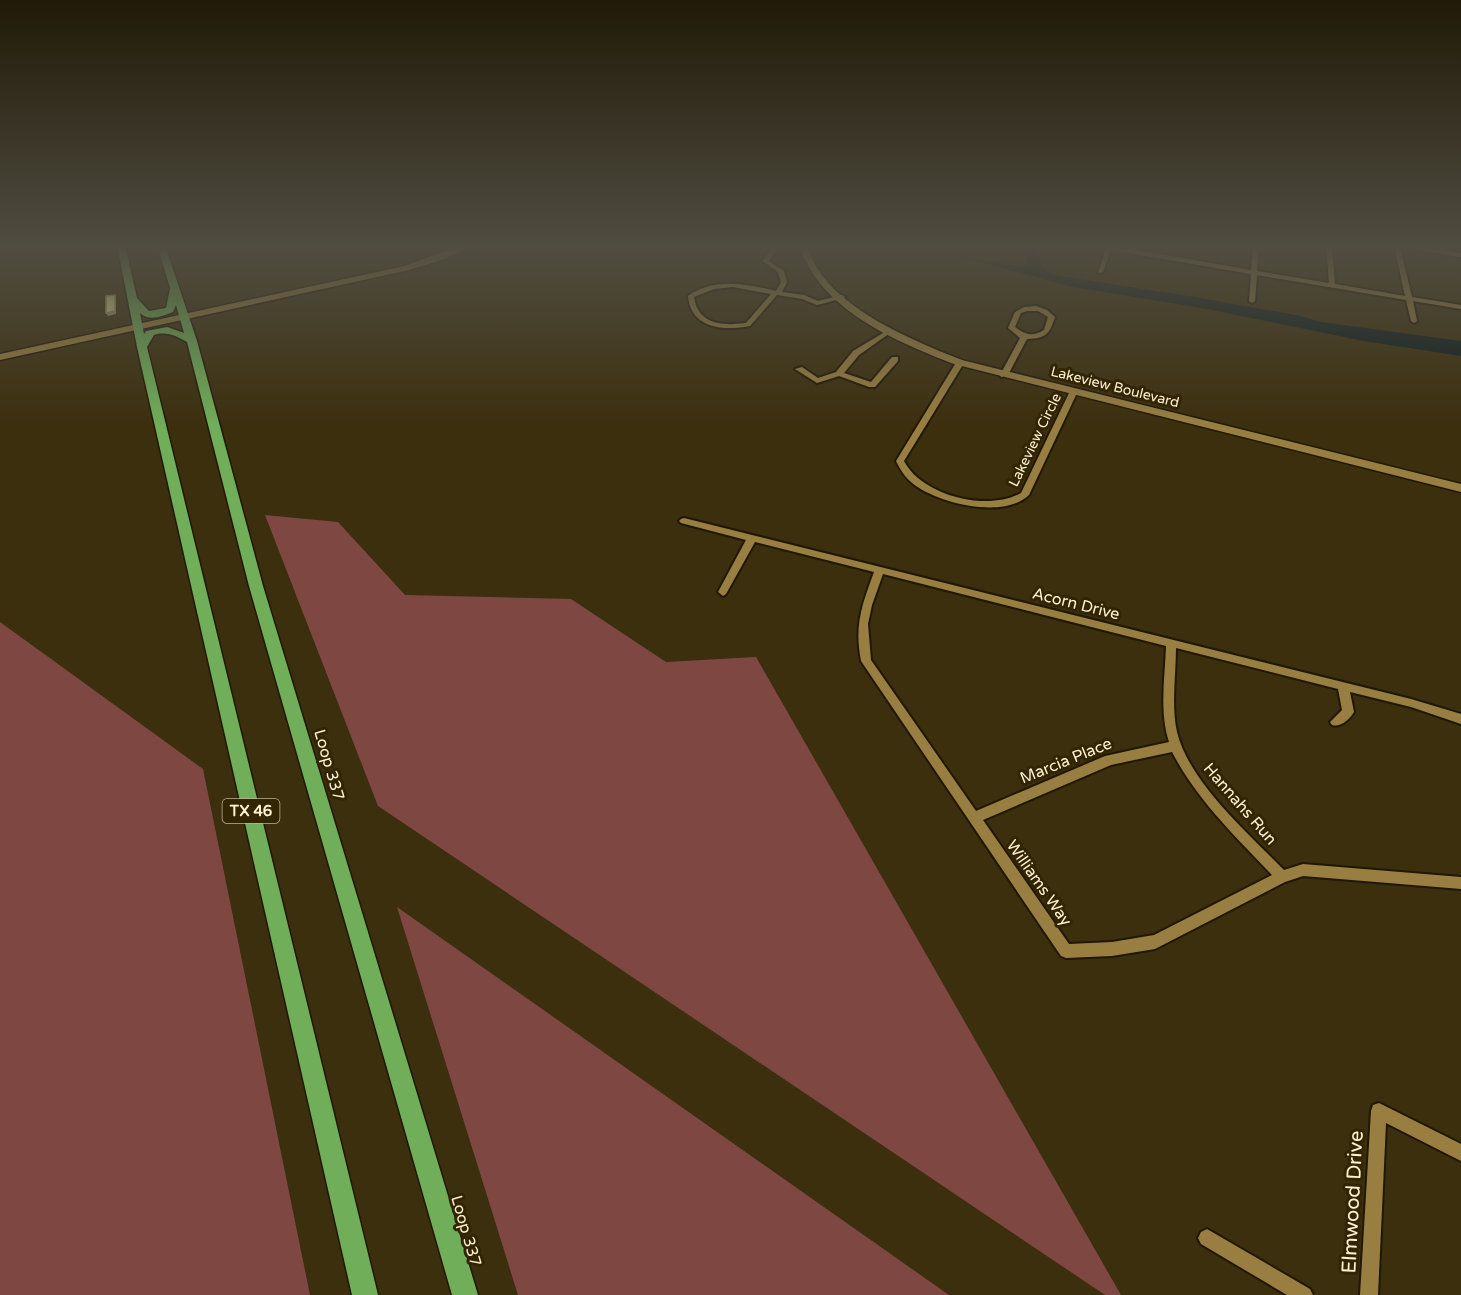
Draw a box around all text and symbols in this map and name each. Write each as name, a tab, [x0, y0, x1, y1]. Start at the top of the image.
street label: Lakeview Boulevard	[1049, 363, 1181, 411]
street label: Lakeview Circle	[1005, 390, 1065, 490]
street label: Acorn Drive	[1030, 583, 1122, 625]
street label: Loop 337	[309, 727, 349, 803]
street label: Marcia Place	[1017, 734, 1115, 788]
street label: Hannahs Run	[1199, 759, 1281, 849]
road number: TX 46	[222, 799, 280, 823]
street label: Williams Way	[1002, 836, 1076, 930]
street label: Elmwood Drive	[1337, 1130, 1369, 1274]
street label: Loop 337	[446, 1193, 486, 1269]

